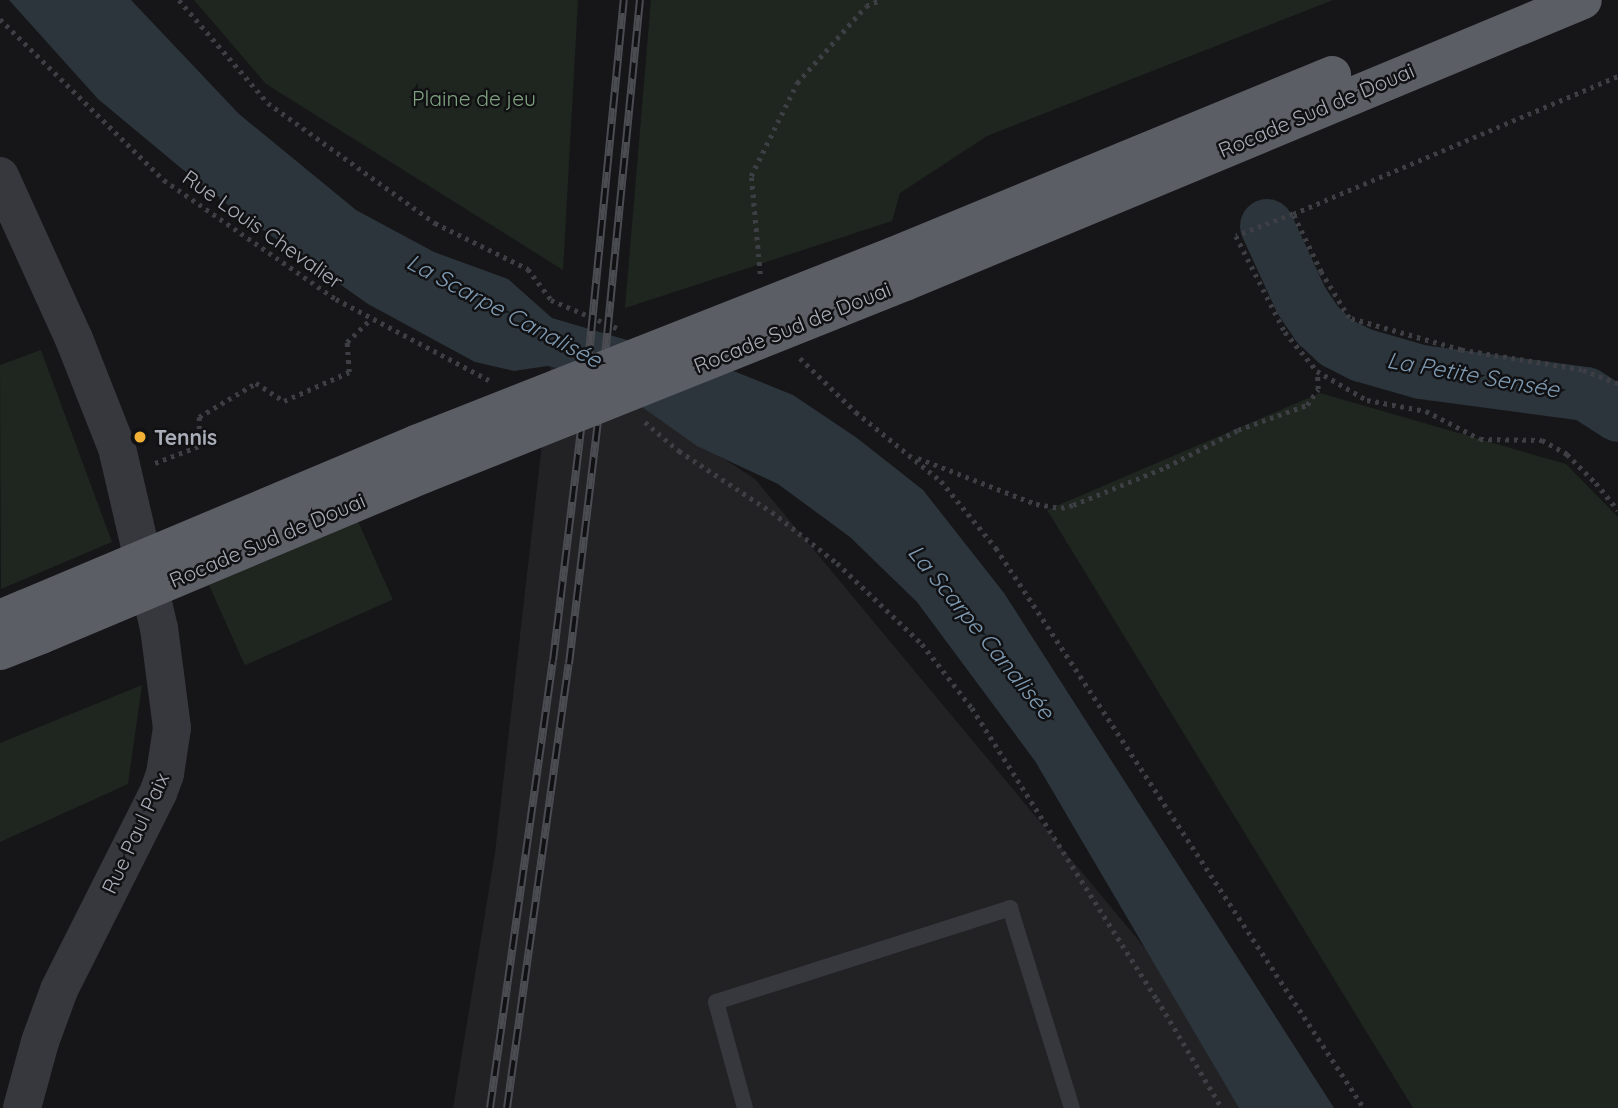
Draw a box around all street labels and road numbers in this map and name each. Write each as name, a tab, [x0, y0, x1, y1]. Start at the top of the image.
street label: Rocade Sud de Douai	[1214, 57, 1418, 163]
street label: Rue Louis Chevalier	[178, 164, 348, 294]
street label: Rocade Sud de Douai	[690, 276, 894, 378]
street label: Rocade Sud de Douai	[165, 487, 369, 593]
street label: Rue Paul Paix	[96, 768, 174, 898]

